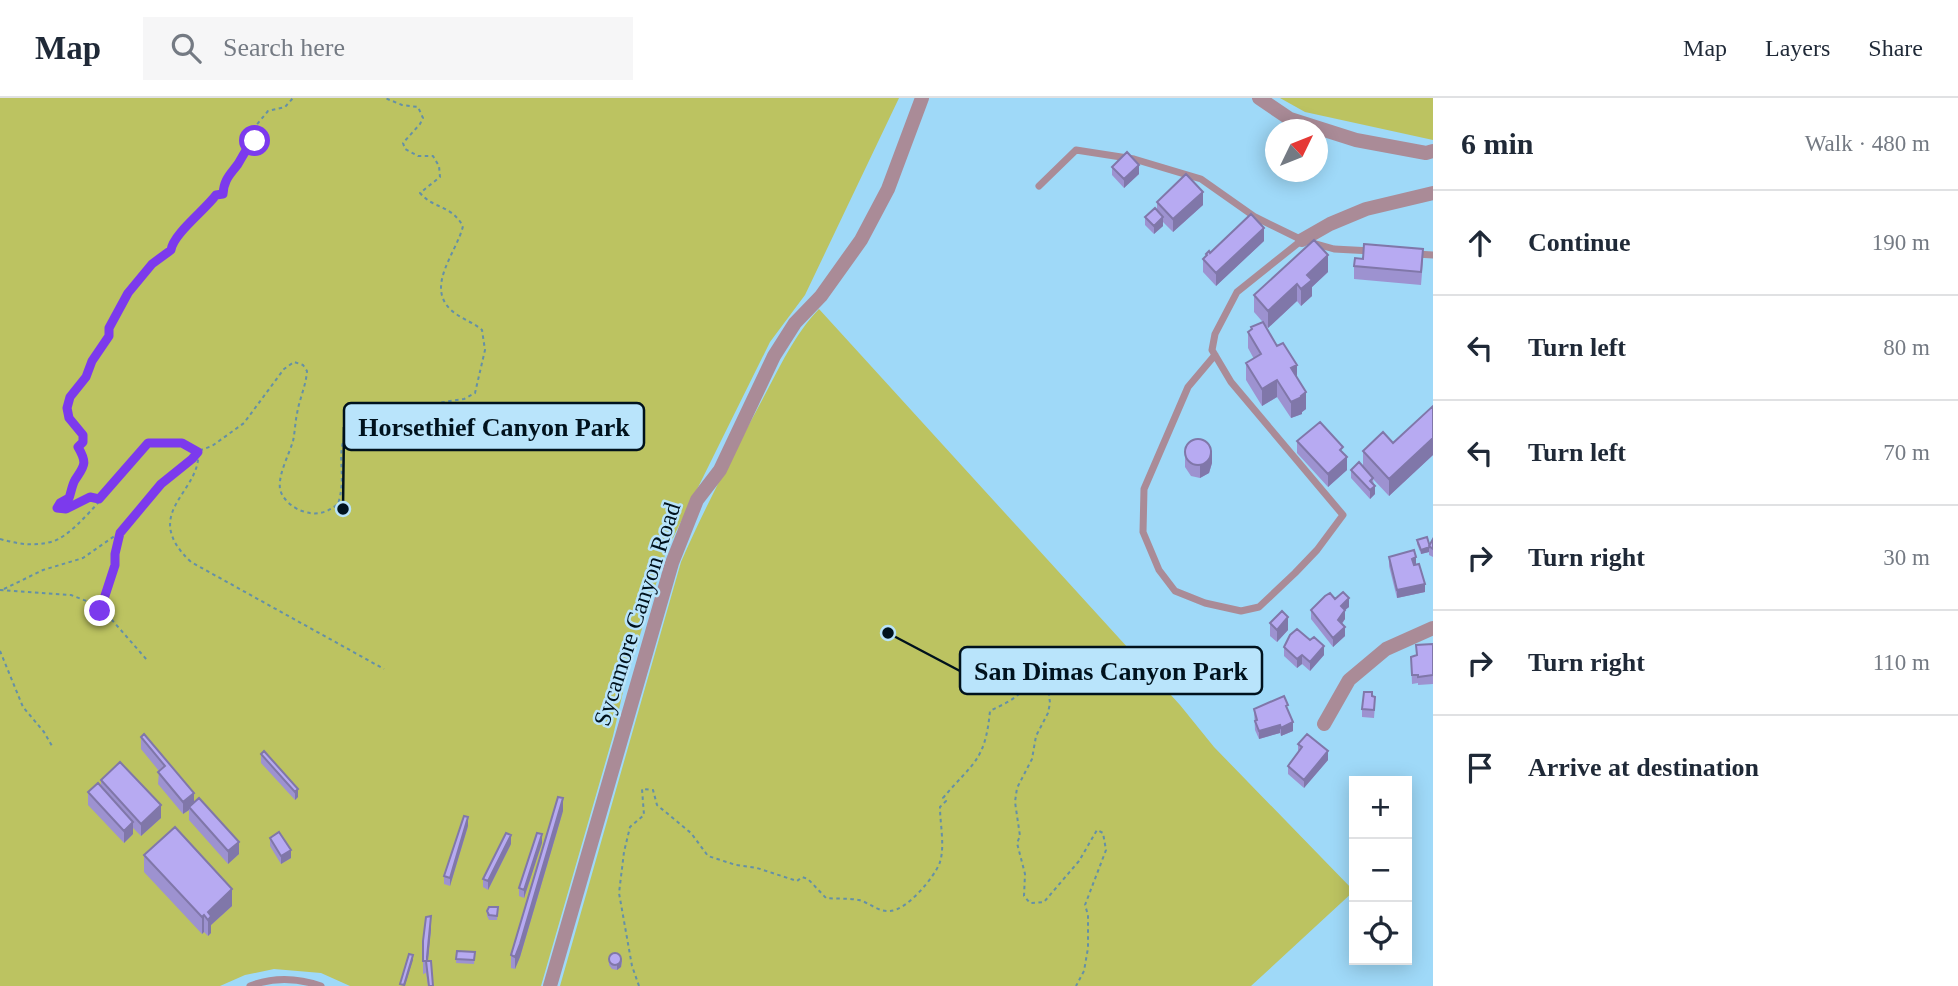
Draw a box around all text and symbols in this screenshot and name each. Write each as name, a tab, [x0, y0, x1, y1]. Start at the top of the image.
search box	[143, 17, 633, 80]
icon: search	[167, 29, 205, 67]
text: Map	[35, 30, 101, 66]
text: Search here	[223, 33, 345, 62]
text: Map	[1683, 35, 1727, 61]
text: Layers	[1765, 35, 1830, 61]
text: Share	[1868, 35, 1923, 61]
north arrow	[1265, 119, 1328, 182]
route start	[239, 125, 270, 156]
text: 6 min	[1461, 127, 1534, 160]
text: Walk · 480 m	[1805, 131, 1930, 156]
icon: ahead	[1461, 224, 1499, 262]
text: Continue	[1528, 228, 1631, 257]
text: 190 m	[1872, 230, 1930, 255]
icon: left	[1461, 329, 1499, 367]
text: Turn left	[1528, 333, 1626, 362]
text: 80 m	[1883, 335, 1930, 360]
callout: Horsethief Canyon Park	[344, 403, 644, 450]
text: Horsethief Canyon Park	[358, 413, 630, 442]
icon: left	[1461, 434, 1499, 472]
text: Turn left	[1528, 438, 1626, 467]
text: 70 m	[1883, 440, 1930, 465]
street label: Sycamore Canyon Road	[589, 499, 685, 729]
icon: right	[1461, 539, 1499, 577]
text: Turn right	[1528, 543, 1645, 572]
text: 30 m	[1883, 545, 1930, 570]
route end	[84, 595, 115, 626]
icon: right	[1461, 644, 1499, 682]
callout: San Dimas Canyon Park	[960, 647, 1262, 694]
text: Turn right	[1528, 648, 1645, 677]
text: 110 m	[1873, 650, 1930, 675]
text: San Dimas Canyon Park	[974, 657, 1248, 686]
icon: arrive	[1461, 749, 1499, 787]
text: Arrive at destination	[1528, 753, 1759, 782]
map controls	[1349, 776, 1412, 965]
button: +	[1349, 776, 1412, 839]
button: −	[1349, 839, 1412, 902]
button: locate	[1349, 902, 1412, 965]

